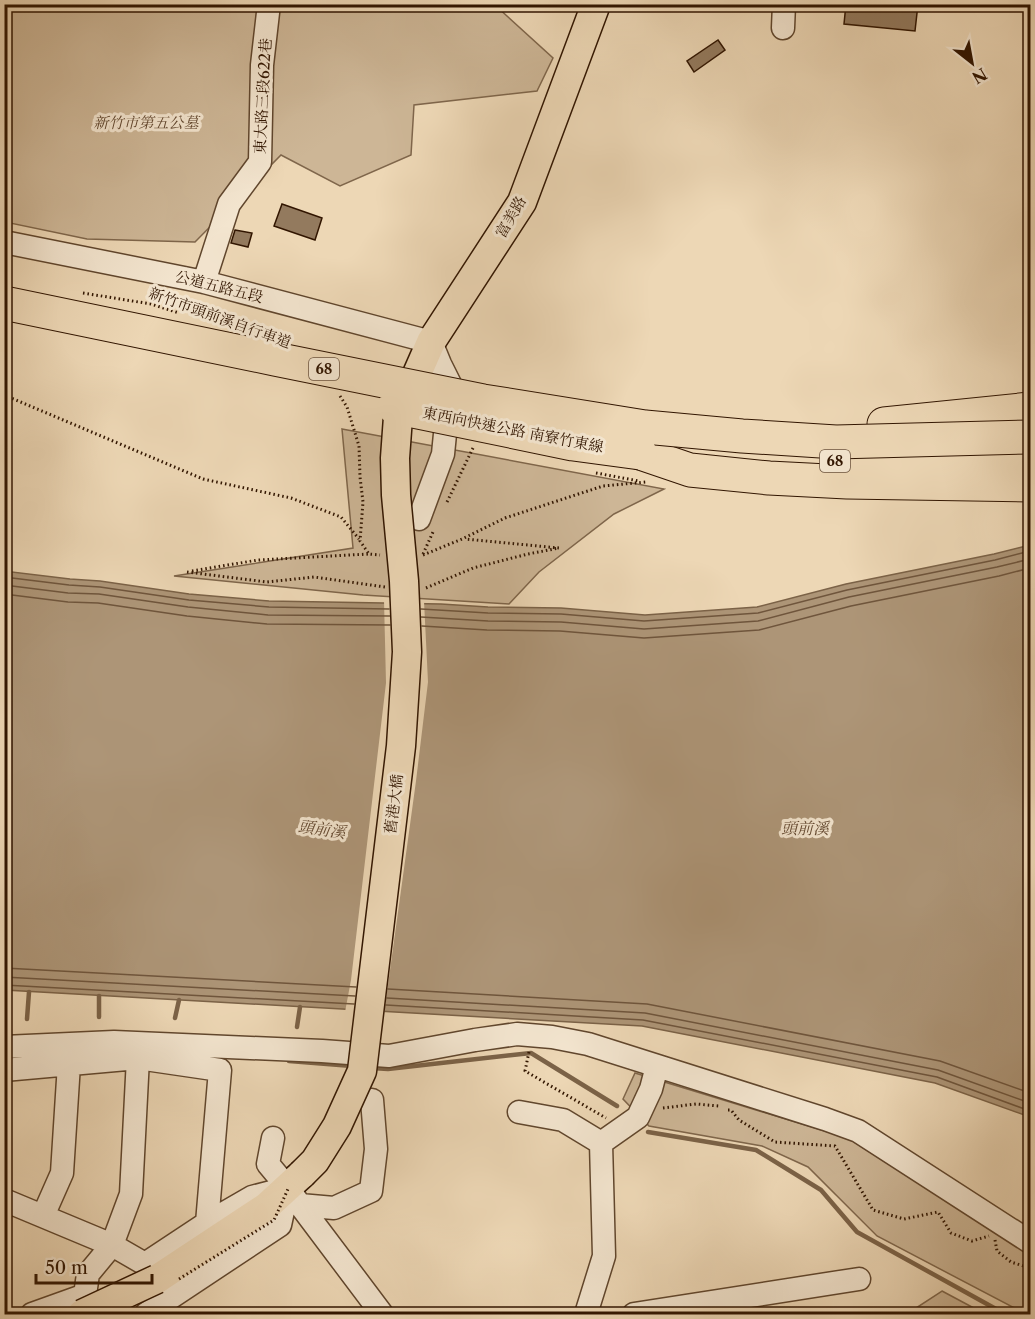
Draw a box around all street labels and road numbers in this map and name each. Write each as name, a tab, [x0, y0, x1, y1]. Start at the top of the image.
street label: 東大路三段622巷	[250, 38, 275, 154]
street label: 富美路	[491, 193, 530, 241]
street label: 公道五路五段	[173, 266, 265, 307]
street label: 新竹市頭前溪自行車道	[146, 283, 294, 352]
road number: 68	[309, 358, 339, 380]
street label: 東西向快速公路 南寮竹東線	[421, 403, 605, 456]
road number: 68	[820, 450, 850, 472]
street label: 舊港大橋	[380, 773, 407, 835]

